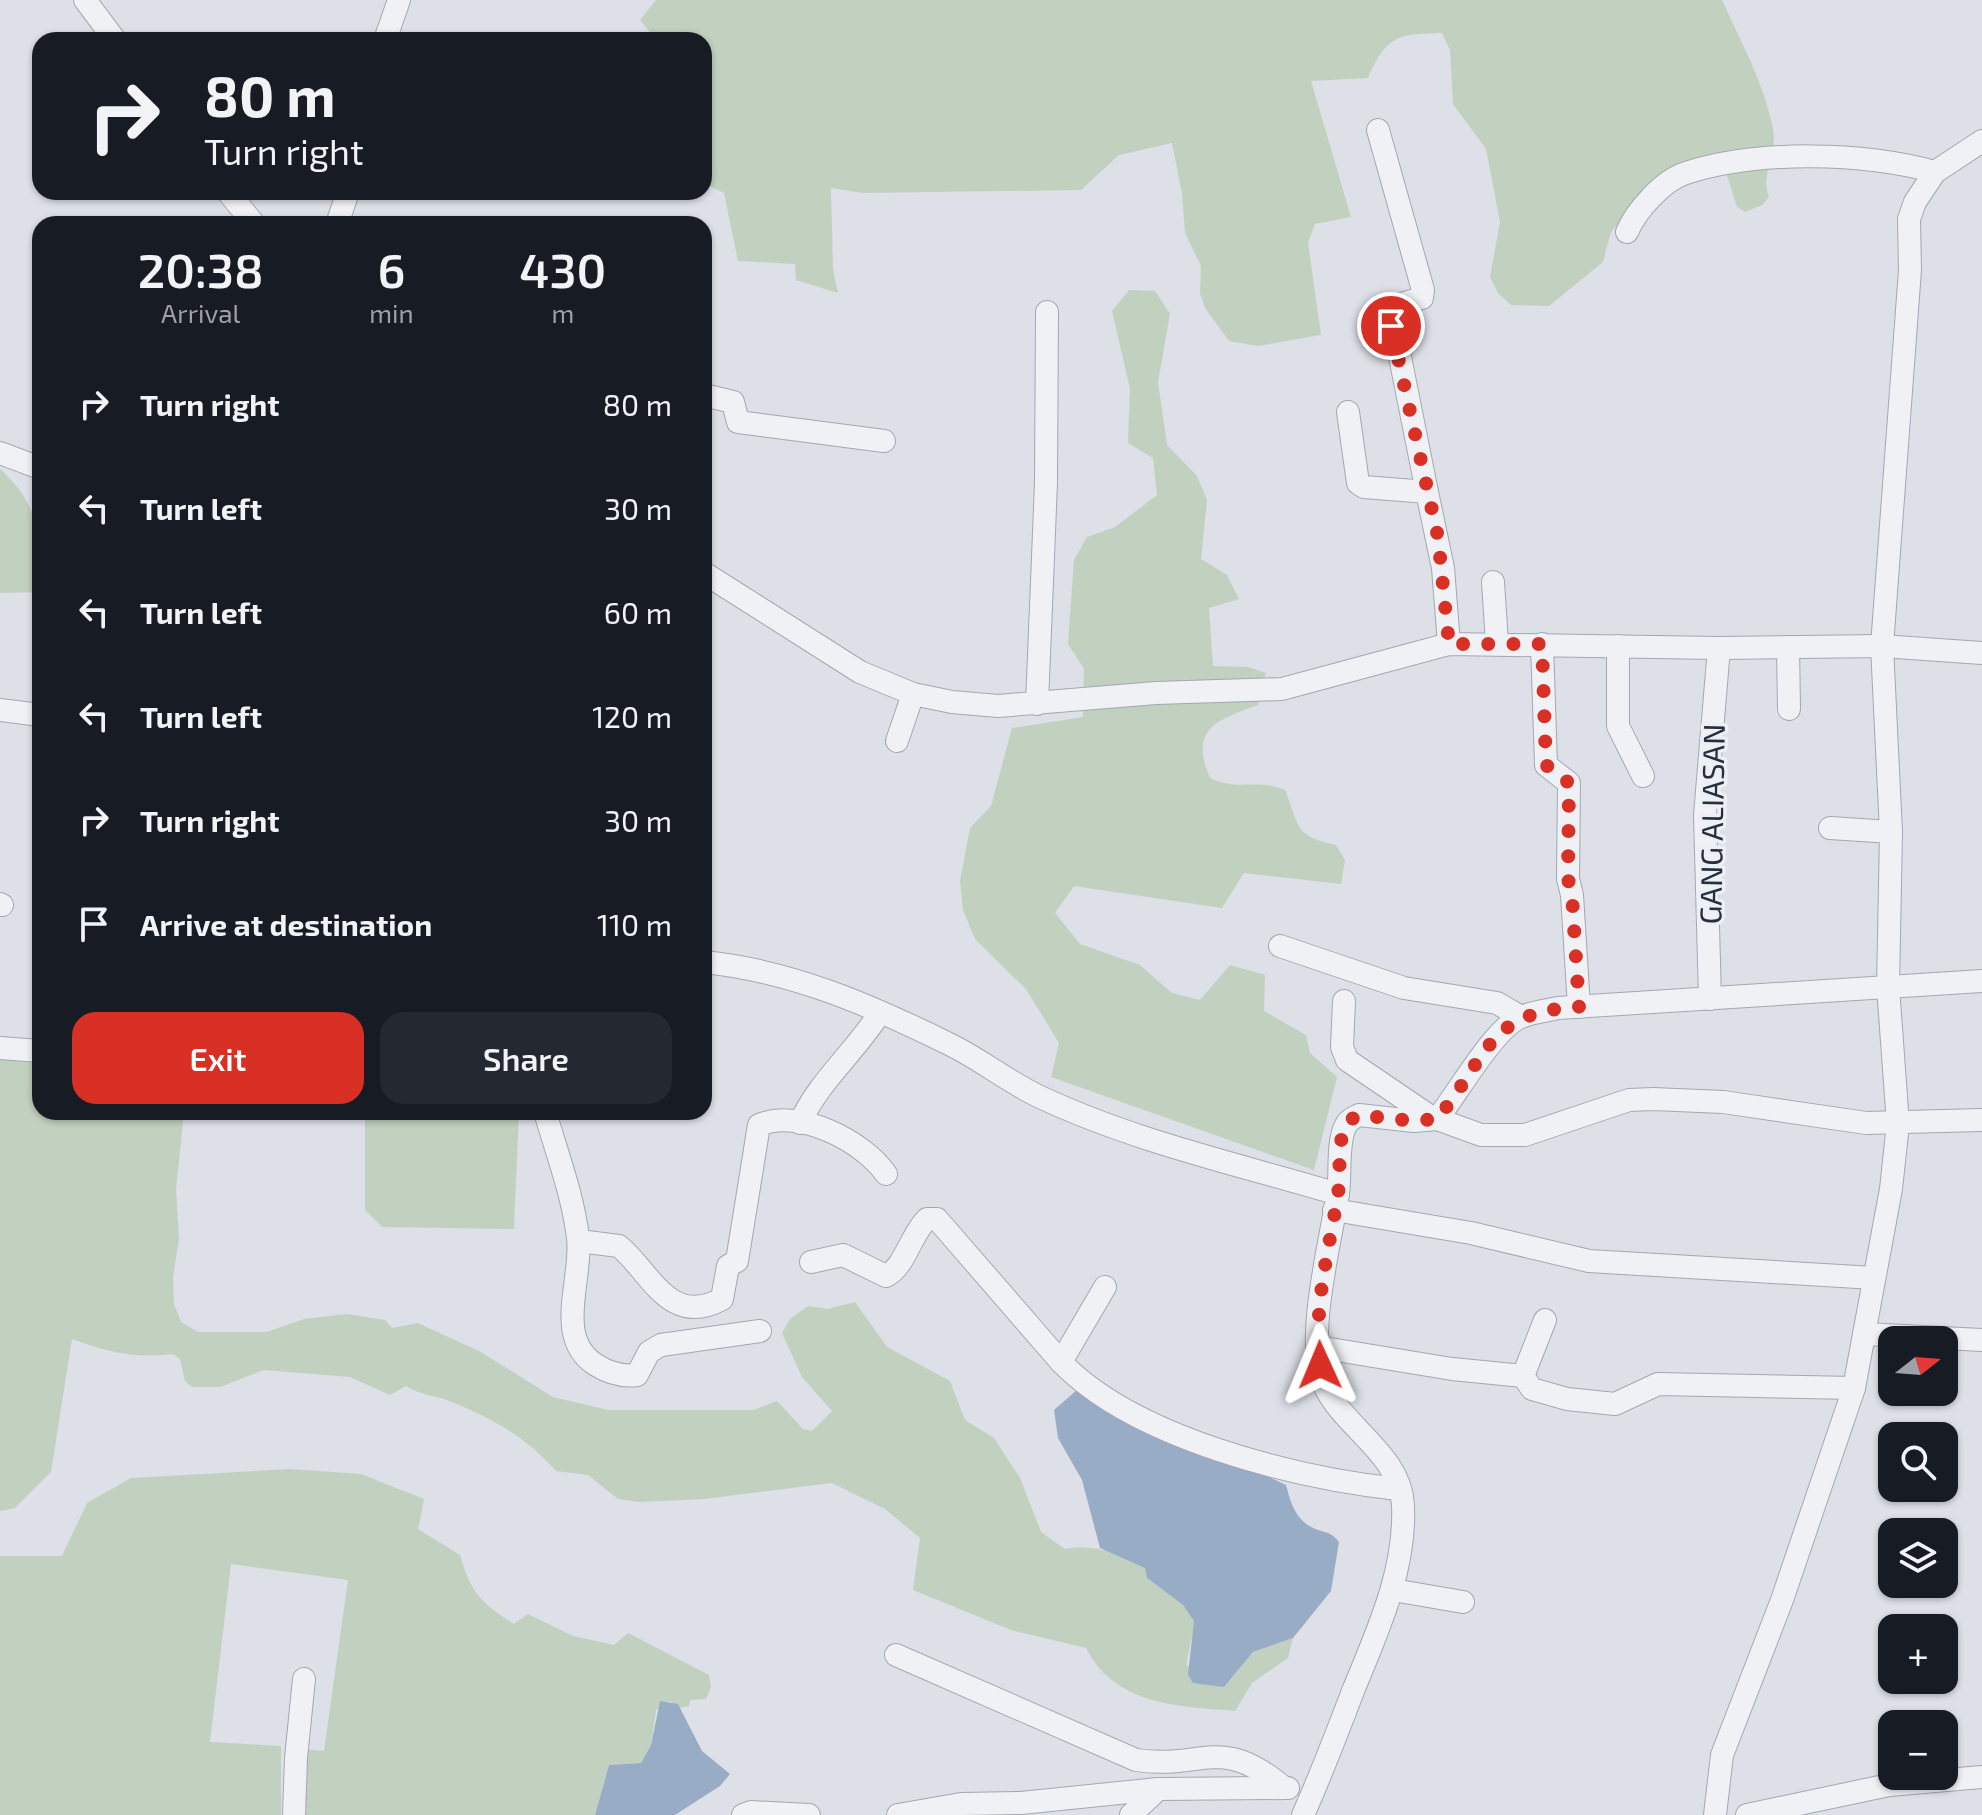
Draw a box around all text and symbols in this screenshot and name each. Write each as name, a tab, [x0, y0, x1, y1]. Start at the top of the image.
text: 80 m	[204, 61, 336, 128]
icon: right	[72, 64, 176, 168]
text: Turn right	[204, 129, 364, 172]
text: 20:38	[138, 240, 263, 298]
text: 6	[377, 240, 405, 298]
text: 430	[519, 240, 606, 298]
pin	[1357, 292, 1425, 360]
text: Arrival	[161, 297, 240, 328]
text: min	[369, 297, 414, 328]
text: m	[551, 297, 574, 328]
icon: arrive	[1369, 304, 1413, 348]
icon: right	[72, 382, 116, 426]
text: Turn right	[140, 386, 280, 422]
text: 80 m	[603, 386, 672, 422]
icon: left	[72, 486, 116, 530]
text: Turn left	[140, 490, 262, 526]
text: 30 m	[604, 490, 672, 526]
icon: left	[72, 590, 116, 634]
text: Turn left	[140, 594, 262, 630]
text: 60 m	[604, 594, 672, 630]
icon: left	[72, 694, 116, 738]
text: Turn left	[140, 698, 262, 734]
text: 120 m	[592, 698, 672, 734]
street label: GANG ALIASAN	[1691, 723, 1731, 925]
icon: right	[72, 798, 116, 842]
text: Turn right	[140, 802, 280, 838]
text: 30 m	[604, 802, 672, 838]
icon: arrive	[72, 902, 116, 946]
text: Arrive at destination	[140, 906, 432, 942]
text: 110 m	[597, 906, 672, 942]
button: Exit	[72, 1012, 364, 1104]
button: Share	[380, 1012, 672, 1104]
position arrow	[1278, 1323, 1362, 1407]
north arrow	[1878, 1326, 1958, 1406]
map controls	[1878, 1326, 1958, 1790]
button: search	[1878, 1422, 1958, 1502]
button: layers	[1878, 1518, 1958, 1598]
button: +	[1878, 1614, 1958, 1694]
button: −	[1878, 1710, 1958, 1790]

